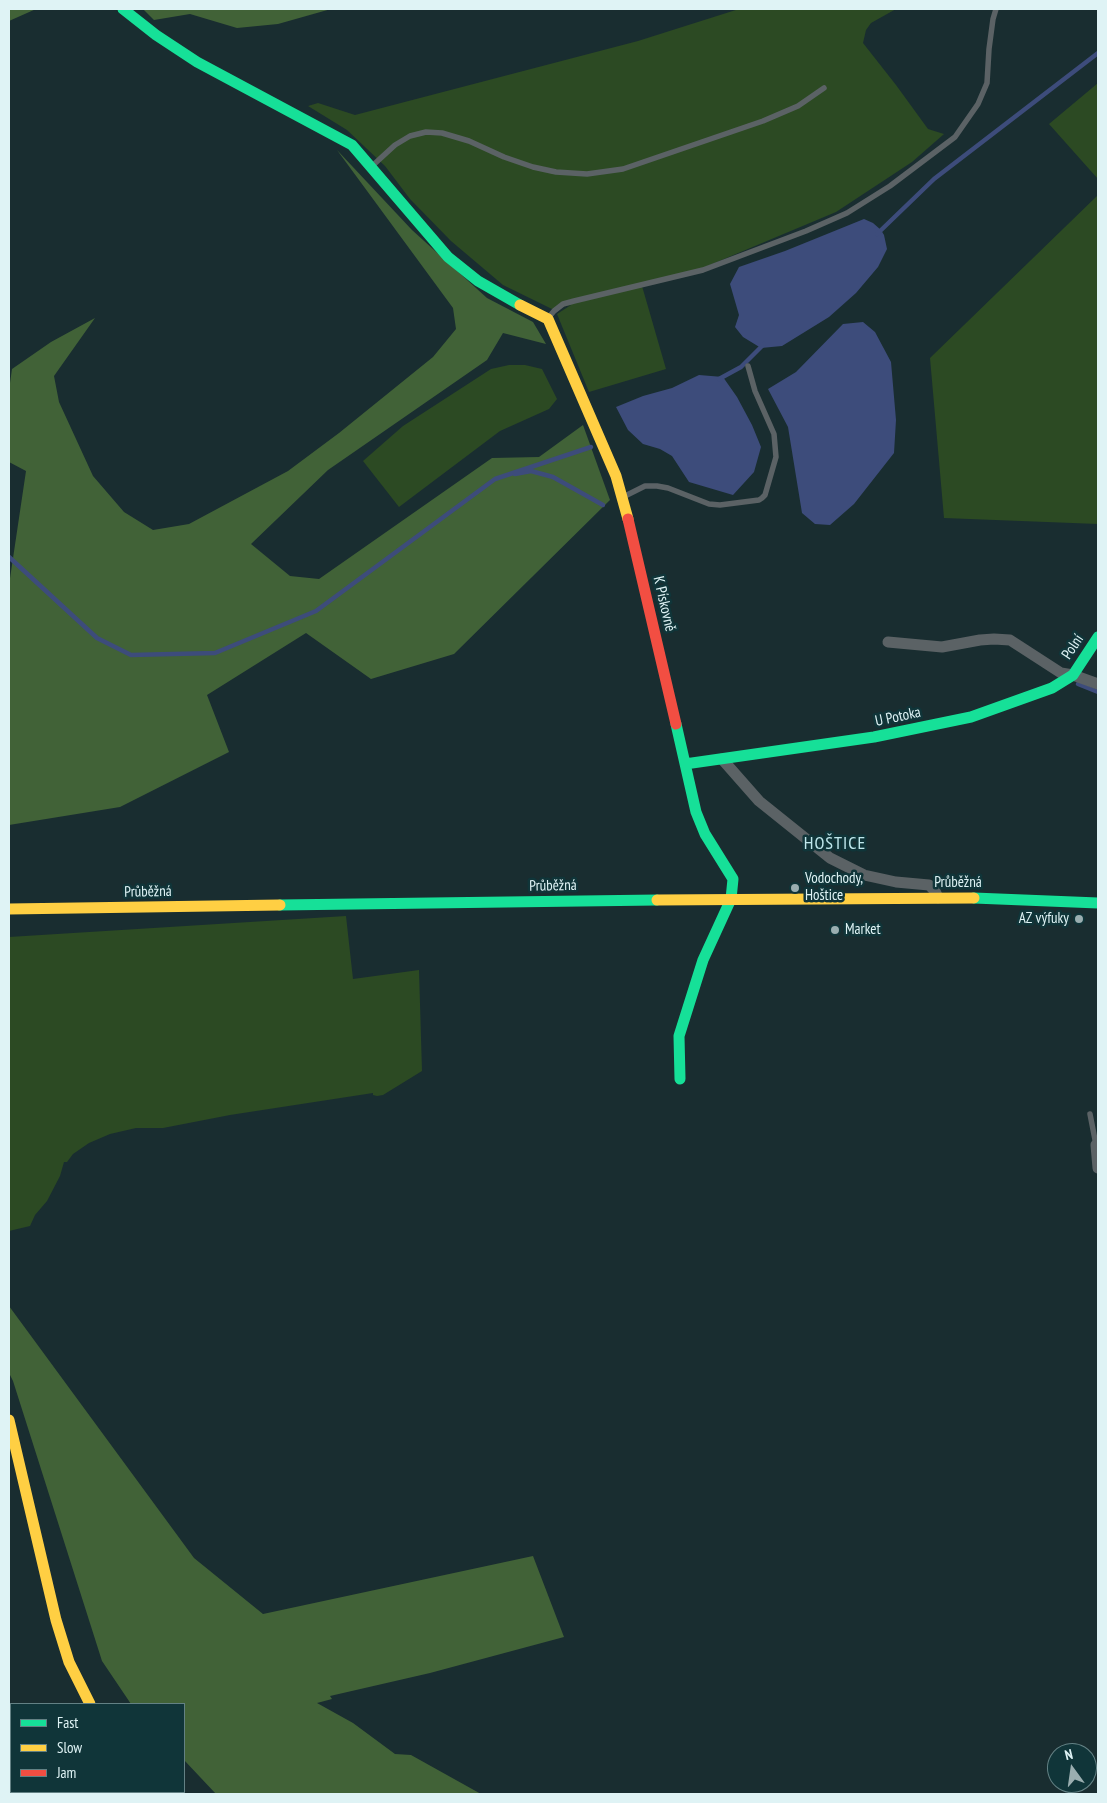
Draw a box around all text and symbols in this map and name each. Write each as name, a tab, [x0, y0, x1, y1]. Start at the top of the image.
street label: K Pískovně	[649, 575, 679, 633]
street label: Polní	[1058, 631, 1088, 663]
street label: U Potoka	[874, 703, 922, 731]
district label: HOŠTICE	[803, 833, 867, 855]
place label: Vodochody, Hoštice	[805, 870, 863, 905]
street label: Průběžná	[934, 874, 982, 892]
street label: Průběžná	[529, 877, 577, 895]
marker: Vodochody, Hoštice	[789, 882, 801, 894]
street label: Průběžná	[124, 883, 172, 901]
place label: AZ výfuky	[1019, 910, 1069, 928]
marker: AZ výfuky	[1073, 913, 1085, 925]
place label: Market	[845, 921, 881, 939]
marker: Market	[829, 924, 841, 936]
legend	[10, 1703, 185, 1793]
text: Fast	[57, 1713, 78, 1732]
text: Slow	[57, 1738, 82, 1757]
north arrow	[1047, 1743, 1097, 1793]
text: N	[1063, 1745, 1074, 1764]
text: Jam	[57, 1763, 76, 1782]

